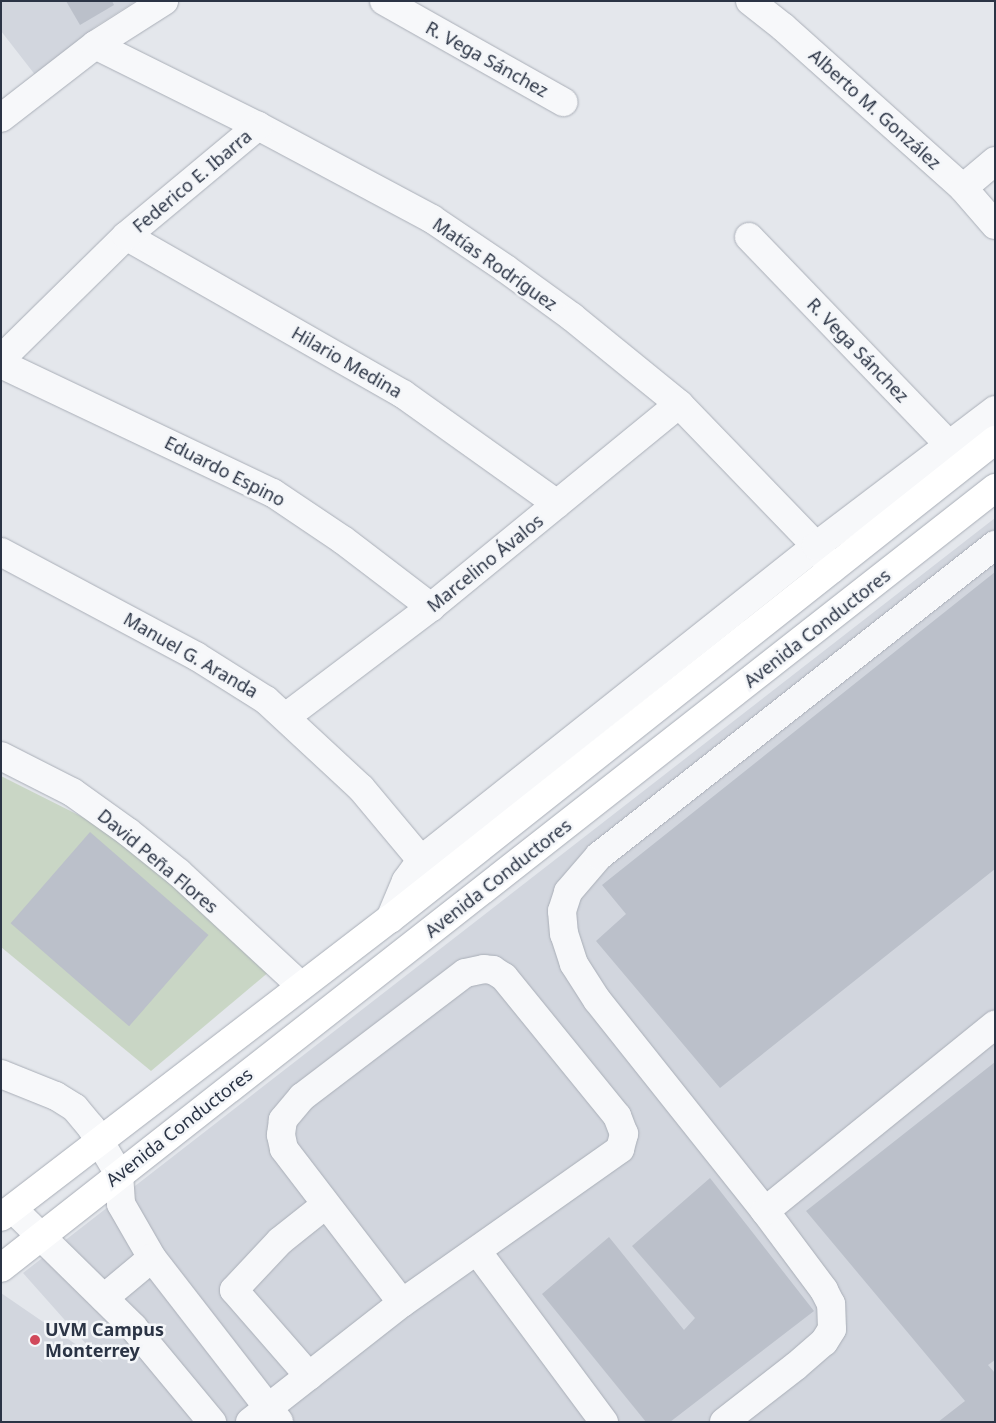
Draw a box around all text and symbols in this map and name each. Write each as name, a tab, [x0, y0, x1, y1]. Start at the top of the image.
street label: R. Vega Sánchez	[422, 16, 552, 102]
street label: Alberto M. González	[805, 44, 945, 174]
street label: Federico E. Ibarra	[128, 125, 256, 237]
street label: Matías Rodríguez	[429, 213, 561, 315]
street label: R. Vega Sánchez	[803, 293, 913, 407]
street label: Hilario Medina	[288, 322, 406, 402]
street label: Eduardo Espino	[161, 431, 289, 511]
street label: Marcelino Ávalos	[423, 510, 547, 616]
street label: Avenida Conductores	[739, 564, 895, 692]
street label: Manuel G. Aranda	[120, 608, 262, 702]
street label: David Peña Flores	[93, 804, 223, 918]
street label: Avenida Conductores	[420, 814, 576, 942]
street label: Avenida Conductores	[101, 1063, 257, 1191]
place label: UVM Campus Monterrey	[45, 1319, 164, 1362]
marker: UVM Campus Monterrey	[29, 1334, 41, 1346]

